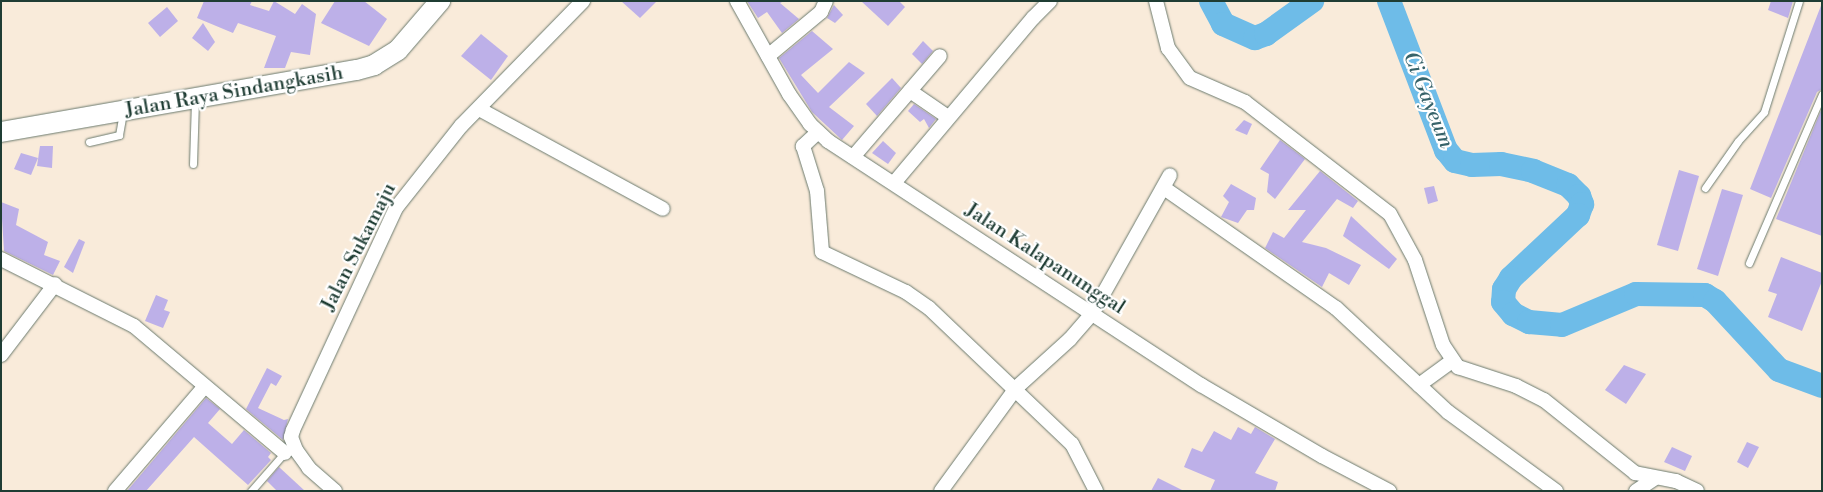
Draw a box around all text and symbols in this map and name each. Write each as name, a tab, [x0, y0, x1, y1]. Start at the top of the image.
water label: Ci Gayeum	[1397, 48, 1459, 152]
street label: Jalan Raya Sindangkasih	[123, 61, 345, 123]
street label: Jalan Sukamaju	[316, 179, 402, 315]
street label: Jalan Kalapanunggal	[961, 198, 1129, 320]

